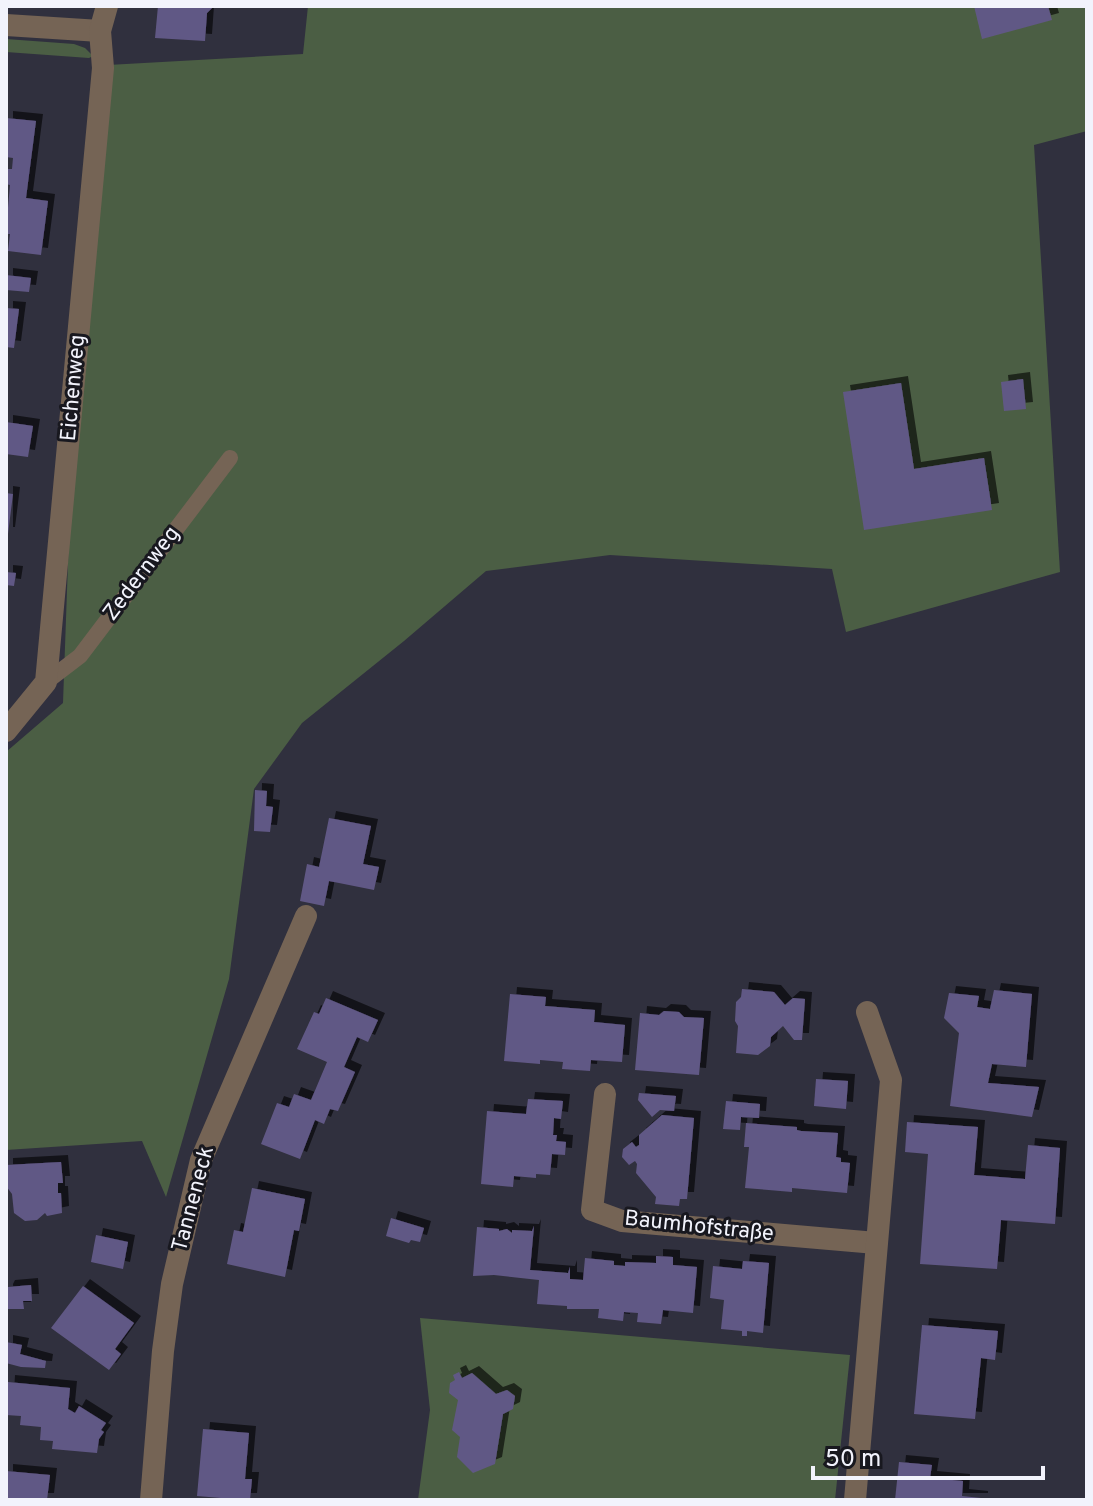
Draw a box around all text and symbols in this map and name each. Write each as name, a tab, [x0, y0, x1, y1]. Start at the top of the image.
street label: Eichenweg	[56, 334, 92, 442]
street label: Zedernweg	[98, 521, 186, 627]
street label: Tanneneck	[167, 1143, 221, 1255]
street label: Baumhofstraße	[623, 1206, 775, 1248]
scale bar	[813, 1430, 1043, 1480]
text: 50 m	[825, 1445, 881, 1475]

